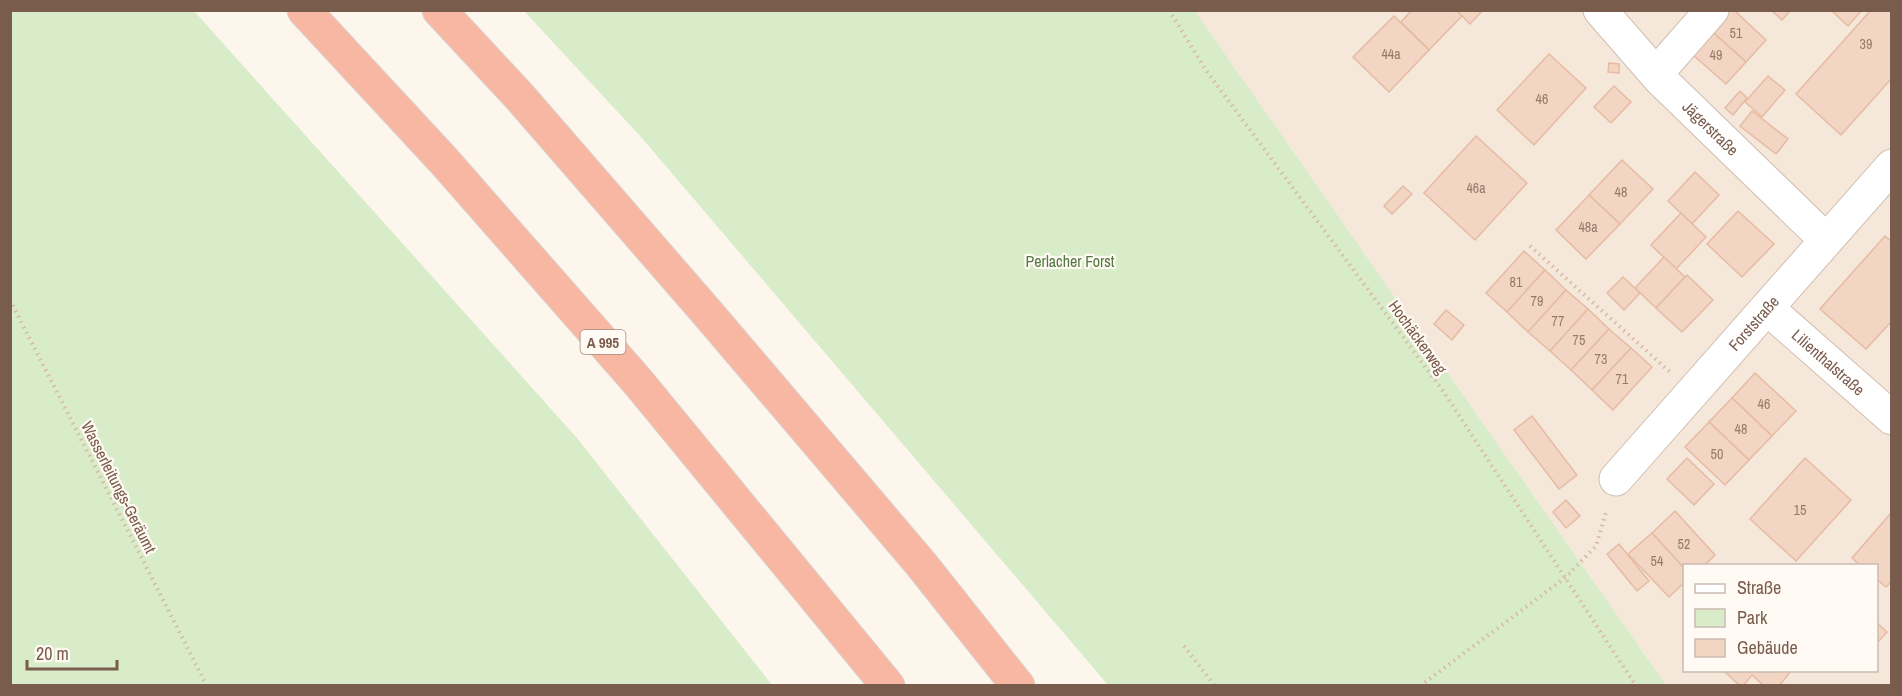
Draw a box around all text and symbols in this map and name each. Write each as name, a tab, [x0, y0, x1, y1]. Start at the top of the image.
house number: 51	[1730, 24, 1743, 42]
house number: 39	[1860, 35, 1872, 53]
house number: 44a	[1381, 45, 1401, 63]
house number: 49	[1710, 46, 1722, 64]
house number: 46	[1536, 90, 1548, 108]
street label: Jägerstraße	[1678, 96, 1743, 160]
house number: 46a	[1466, 179, 1486, 197]
house number: 48	[1615, 183, 1627, 201]
house number: 48a	[1578, 218, 1598, 236]
park label: Perlacher Forst	[1025, 250, 1115, 272]
house number: 81	[1510, 273, 1523, 291]
street label: Forststraße	[1723, 291, 1784, 355]
house number: 79	[1531, 292, 1543, 310]
street label: Hochäckerweg	[1384, 295, 1453, 379]
house number: 77	[1552, 312, 1564, 330]
street label: Lilienthalstraße	[1787, 324, 1870, 400]
road number: A 995	[580, 330, 626, 354]
house number: 75	[1573, 331, 1585, 349]
house number: 73	[1595, 350, 1607, 368]
house number: 71	[1616, 370, 1629, 388]
house number: 46	[1758, 395, 1770, 413]
street label: Wasserleitungs-Geräumt	[76, 417, 162, 557]
house number: 48	[1735, 420, 1747, 438]
house number: 50	[1711, 445, 1723, 463]
house number: 15	[1794, 501, 1806, 519]
house number: 52	[1678, 535, 1690, 553]
house number: 54	[1651, 552, 1664, 570]
legend	[1683, 564, 1878, 672]
text: Straße	[1737, 575, 1781, 600]
text: Park	[1737, 605, 1768, 630]
scale bar	[27, 633, 117, 671]
text: Gebäude	[1737, 635, 1798, 660]
text: 20 m	[36, 641, 69, 666]

